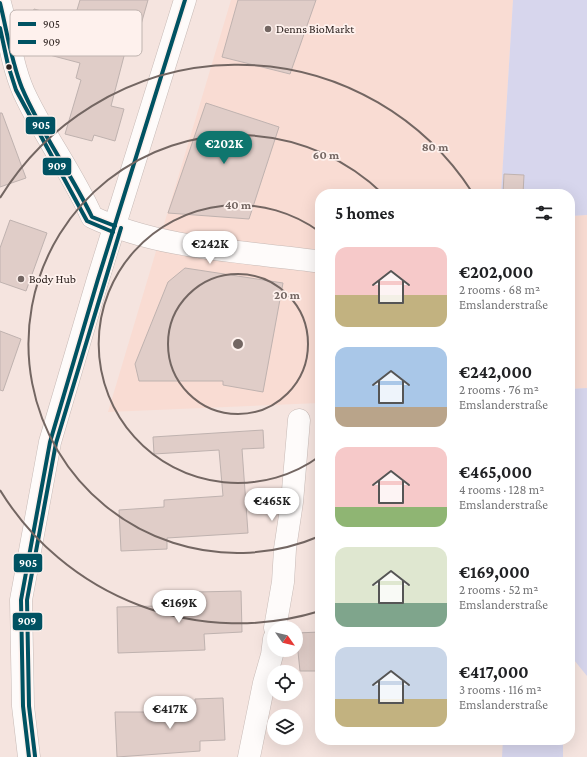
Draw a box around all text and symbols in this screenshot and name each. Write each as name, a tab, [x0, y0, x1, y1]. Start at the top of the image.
legend	[10, 10, 142, 56]
text: 905	[43, 18, 60, 30]
place label: Denns BioMarkt	[276, 22, 355, 36]
marker: Denns BioMarkt	[263, 24, 273, 34]
text: 909	[43, 36, 60, 48]
unlabelled marker	[4, 62, 14, 72]
line badge: 905	[25, 116, 56, 135]
text: 905	[32, 119, 50, 131]
pin: €202K	[196, 131, 252, 165]
text: €202K	[205, 136, 243, 151]
text: 80 m	[422, 140, 449, 154]
text: 60 m	[313, 148, 340, 162]
line badge: 909	[42, 157, 72, 176]
text: 909	[48, 160, 66, 172]
text: 40 m	[225, 198, 252, 212]
icon: filters	[533, 202, 555, 224]
text: 5 homes	[335, 204, 394, 223]
pin: €242K	[182, 231, 238, 265]
text: €242K	[192, 236, 228, 251]
icon: home	[367, 263, 415, 311]
text: €202,000	[459, 263, 533, 282]
place label: Body Hub	[29, 272, 76, 286]
marker: Body Hub	[16, 274, 26, 284]
text: 2 rooms · 68 m²	[459, 282, 540, 297]
text: 20 m	[274, 288, 301, 302]
text: Emslanderstraße	[459, 297, 548, 312]
centre of rings	[231, 337, 245, 351]
icon: home	[367, 363, 415, 411]
text: €242,000	[459, 363, 532, 382]
text: 2 rooms · 76 m²	[459, 382, 539, 397]
text: Emslanderstraße	[459, 397, 548, 412]
icon: home	[367, 463, 415, 511]
text: €465,000	[459, 463, 532, 482]
text: 4 rooms · 128 m²	[459, 482, 544, 497]
pin: €465K	[244, 488, 300, 522]
text: €465K	[254, 493, 291, 508]
text: Emslanderstraße	[459, 497, 548, 512]
line badge: 905	[13, 553, 43, 573]
text: 905	[19, 557, 37, 569]
icon: home	[367, 563, 415, 611]
text: €169,000	[459, 563, 530, 582]
text: 2 rooms · 52 m²	[459, 582, 538, 597]
pin: €169K	[151, 590, 207, 624]
text: €169K	[161, 595, 197, 610]
text: Emslanderstraße	[459, 597, 548, 612]
line badge: 909	[12, 612, 43, 631]
text: 909	[18, 615, 36, 627]
north arrow	[267, 621, 303, 657]
map controls	[267, 621, 303, 745]
icon: home	[367, 663, 415, 711]
text: €417,000	[459, 663, 529, 682]
button: locate	[267, 665, 303, 701]
text: 3 rooms · 116 m²	[459, 682, 542, 697]
pin: €417K	[142, 696, 198, 730]
text: Emslanderstraße	[459, 697, 548, 712]
text: €417K	[153, 701, 187, 716]
button: layers	[267, 709, 303, 745]

